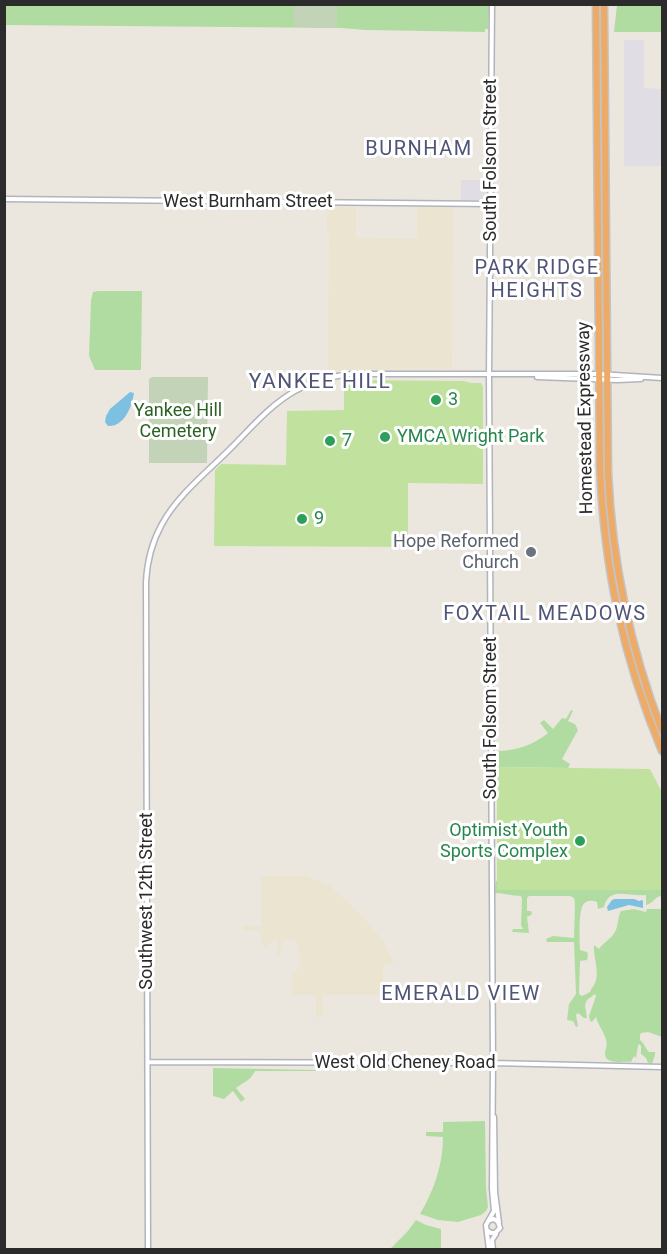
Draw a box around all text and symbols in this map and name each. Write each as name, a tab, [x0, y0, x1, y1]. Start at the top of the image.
street label: South Folsom Street	[480, 79, 502, 241]
district label: BURNHAM	[365, 138, 473, 162]
street label: West Burnham Street	[163, 191, 333, 213]
district label: PARK RIDGE HEIGHTS	[474, 257, 600, 304]
street label: Homestead Expressway	[574, 322, 598, 514]
district label: YANKEE HILL	[249, 370, 391, 396]
place label: 3	[448, 389, 458, 411]
marker: 3	[429, 393, 443, 407]
park label: Yankee Hill Cemetery	[134, 400, 222, 442]
place label: YMCA Wright Park	[397, 426, 544, 448]
place label: 7	[342, 430, 352, 452]
marker: YMCA Wright Park	[378, 430, 392, 444]
marker: 7	[323, 434, 337, 448]
place label: 9	[314, 508, 324, 530]
marker: 9	[295, 512, 309, 526]
place label: Hope Reformed Church	[393, 531, 519, 574]
marker: Hope Reformed Church	[524, 545, 538, 559]
district label: FOXTAIL MEADOWS	[443, 603, 647, 627]
street label: South Folsom Street	[480, 637, 502, 799]
street label: Southwest 12th Street	[136, 812, 158, 990]
place label: Optimist Youth Sports Complex	[440, 820, 568, 862]
marker: Optimist Youth Sports Complex	[573, 834, 587, 848]
district label: EMERALD VIEW	[381, 983, 541, 1007]
street label: West Old Cheney Road	[314, 1052, 496, 1074]

